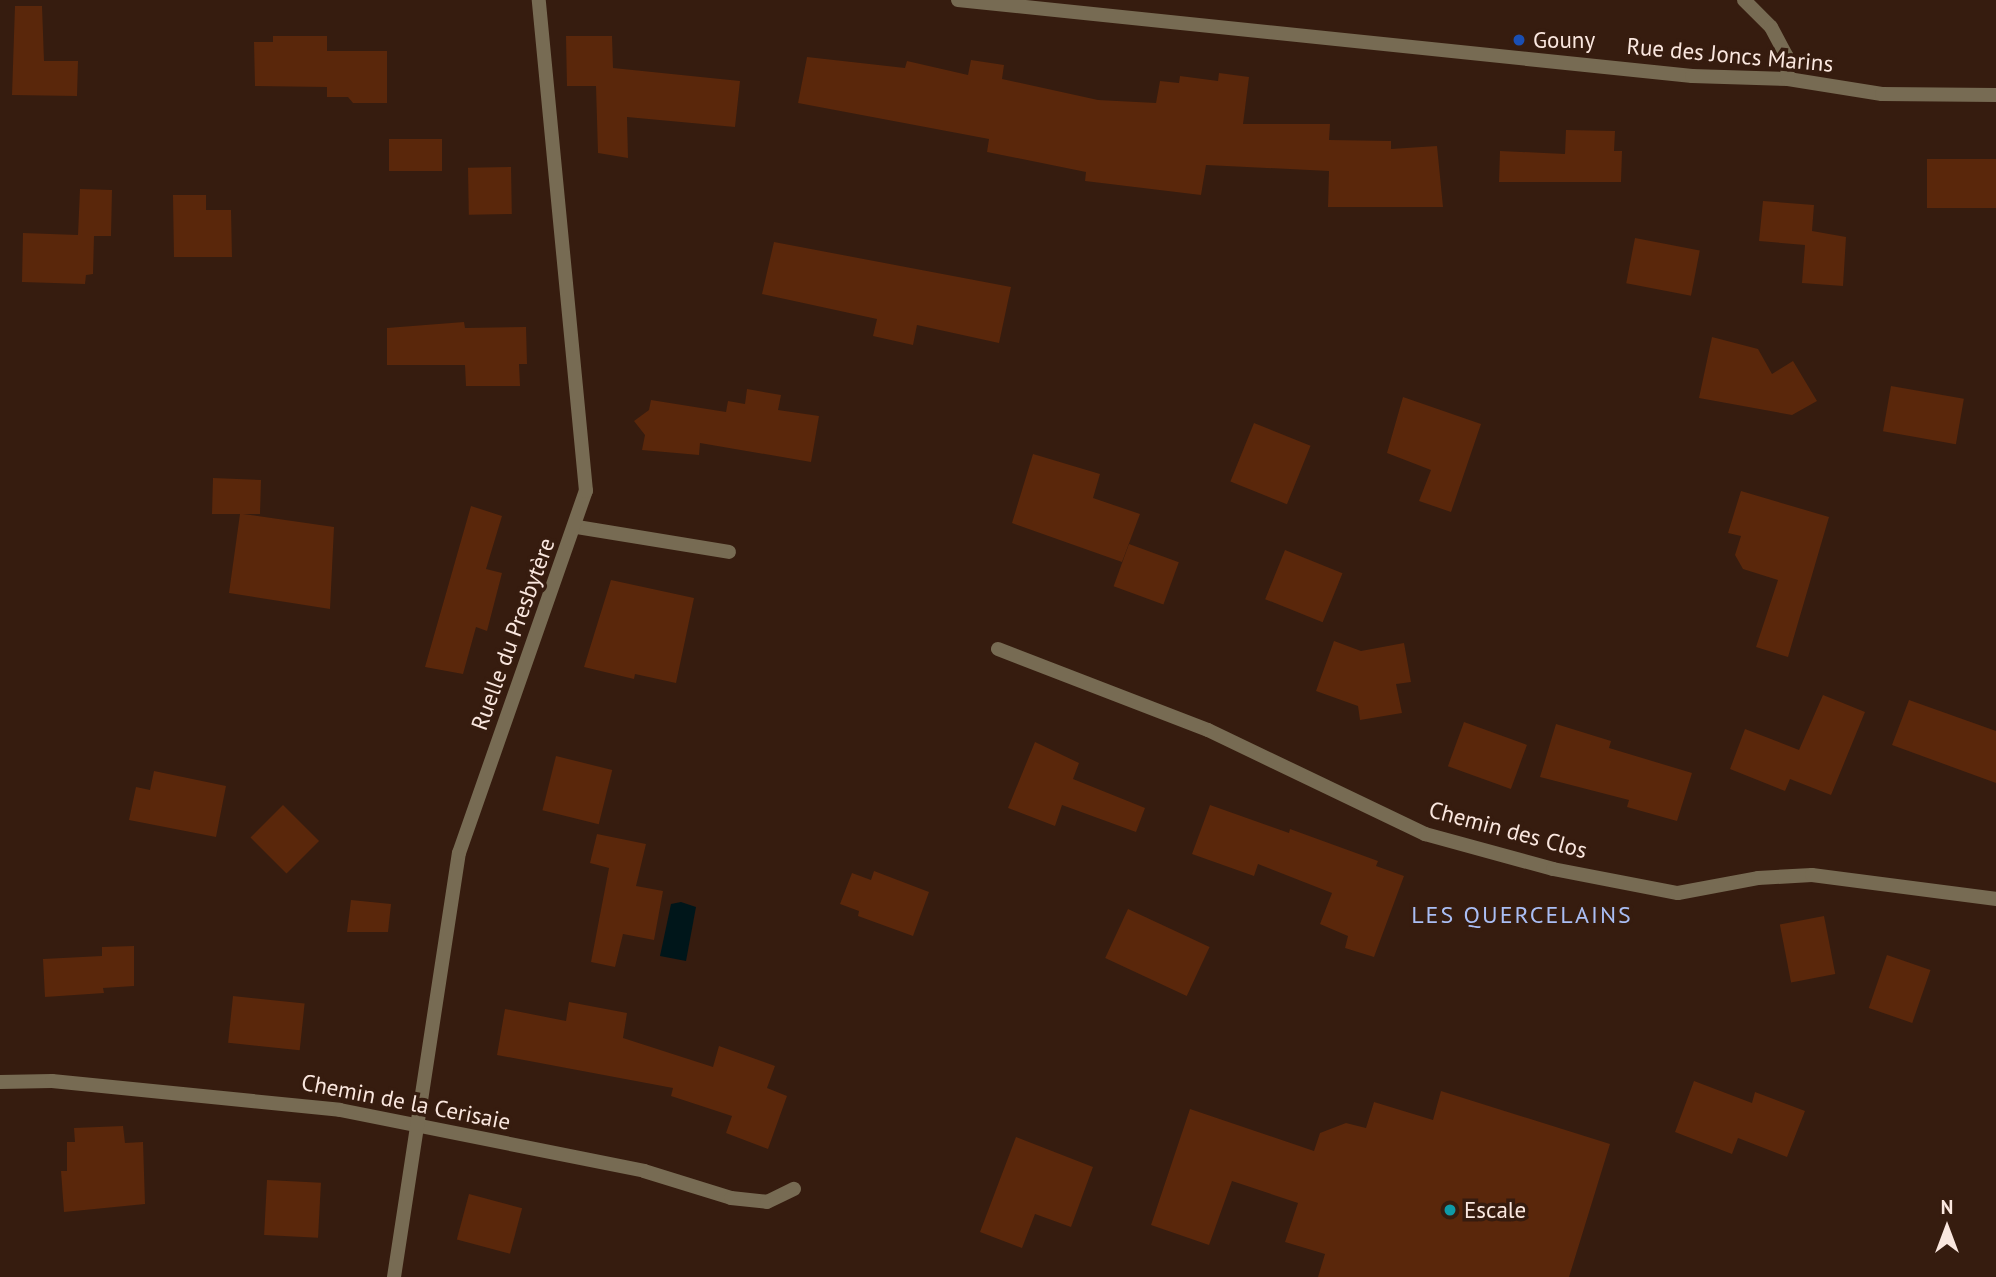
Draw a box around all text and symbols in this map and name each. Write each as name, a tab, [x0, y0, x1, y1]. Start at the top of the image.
place label: Gouny	[1533, 26, 1595, 54]
marker: Gouny	[1511, 32, 1527, 48]
street label: Rue des Joncs Marins	[1626, 32, 1834, 78]
street label: Ruelle du Presbytère	[465, 534, 561, 734]
street label: Chemin des Clos	[1426, 796, 1590, 864]
district label: LES QUERCELAINS	[1413, 901, 1631, 929]
street label: Chemin de la Cerisaie	[299, 1068, 513, 1136]
north arrow	[1912, 1193, 1982, 1263]
text: N	[1941, 1195, 1953, 1219]
place label: Escale	[1464, 1196, 1526, 1224]
marker: Escale	[1442, 1202, 1458, 1218]

